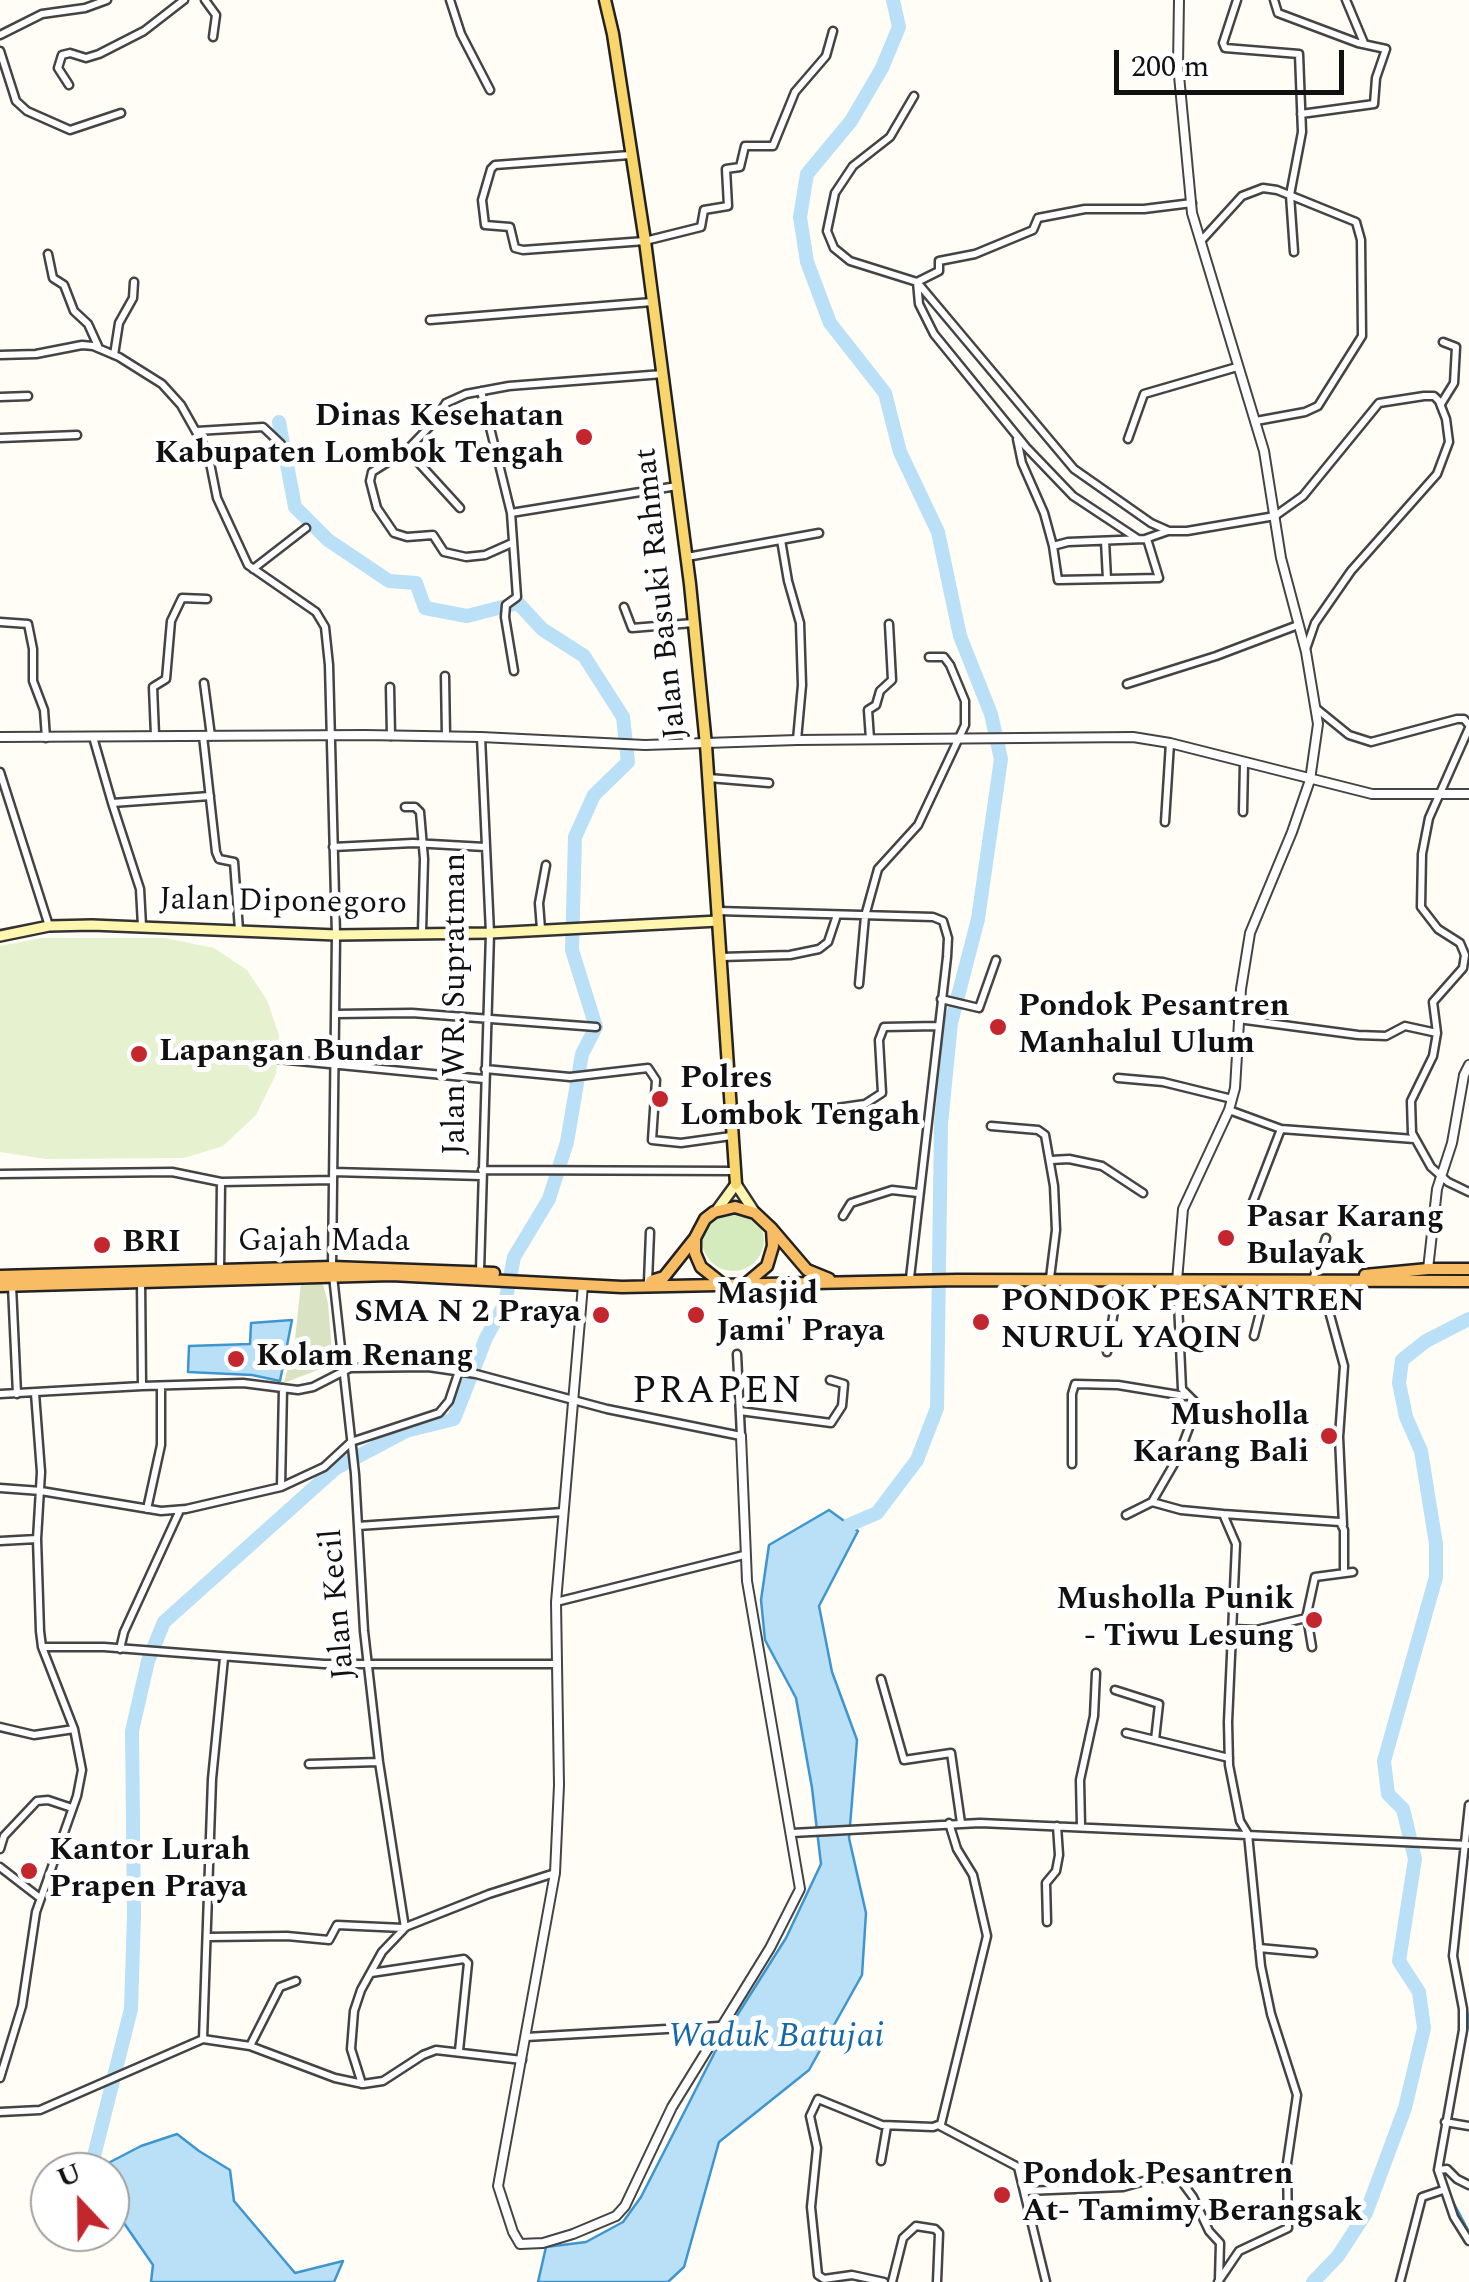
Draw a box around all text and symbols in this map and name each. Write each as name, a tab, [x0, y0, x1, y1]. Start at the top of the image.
scale bar	[1119, 30, 1349, 92]
text: 200 m	[1131, 44, 1209, 90]
place label: Dinas Kesehatan Kabupaten Lombok Tengah	[154, 400, 564, 475]
marker: Dinas Kesehatan Kabupaten Lombok Tengah	[573, 426, 595, 448]
street label: Jalan Basuki Rahmat	[629, 446, 697, 740]
street label: Jalan WR. Supratman	[439, 853, 477, 1155]
street label: Jalan Diponegoro	[159, 883, 407, 925]
place label: Pondok Pesantren Manhalul Ulum	[1018, 990, 1289, 1065]
marker: Pondok Pesantren Manhalul Ulum	[987, 1016, 1009, 1038]
place label: Lapangan Bundar	[159, 1035, 423, 1073]
marker: Lapangan Bundar	[128, 1043, 150, 1065]
place label: Polres Lombok Tengah	[680, 1062, 920, 1137]
marker: Polres Lombok Tengah	[649, 1088, 671, 1110]
place label: Pasar Karang Bulayak	[1246, 1201, 1444, 1276]
street label: Gajah Mada	[238, 1225, 410, 1263]
place label: BRI	[122, 1226, 181, 1264]
marker: Pasar Karang Bulayak	[1215, 1227, 1237, 1249]
marker: BRI	[91, 1234, 113, 1256]
place label: Masjid Jami' Praya	[716, 1278, 885, 1353]
place label: PONDOK PESANTREN NURUL YAQIN	[1001, 1285, 1365, 1360]
place label: SMA N 2 Praya	[354, 1296, 581, 1334]
marker: SMA N 2 Praya	[590, 1304, 612, 1326]
marker: Masjid Jami' Praya	[685, 1304, 707, 1326]
marker: PONDOK PESANTREN NURUL YAQIN	[970, 1311, 992, 1333]
place label: Kolam Renang	[256, 1340, 474, 1378]
marker: Kolam Renang	[225, 1348, 247, 1370]
district label: PRAPEN	[632, 1372, 804, 1418]
place label: Musholla Karang Bali	[1132, 1399, 1309, 1474]
marker: Musholla Karang Bali	[1318, 1425, 1340, 1447]
street label: Jalan Kecil	[314, 1527, 366, 1681]
place label: Musholla Punik - Tiwu Lesung	[1056, 1583, 1294, 1658]
marker: Musholla Punik - Tiwu Lesung	[1303, 1609, 1325, 1631]
place label: Kantor Lurah Prapen Praya	[49, 1834, 250, 1909]
marker: Kantor Lurah Prapen Praya	[18, 1860, 40, 1882]
water label: Waduk Batujai	[668, 2018, 884, 2060]
text: U	[50, 2151, 88, 2200]
north arrow	[30, 2152, 130, 2252]
place label: Pondok Pesantren At- Tamimy Berangsak	[1022, 2158, 1363, 2233]
marker: Pondok Pesantren At- Tamimy Berangsak	[991, 2184, 1013, 2206]

